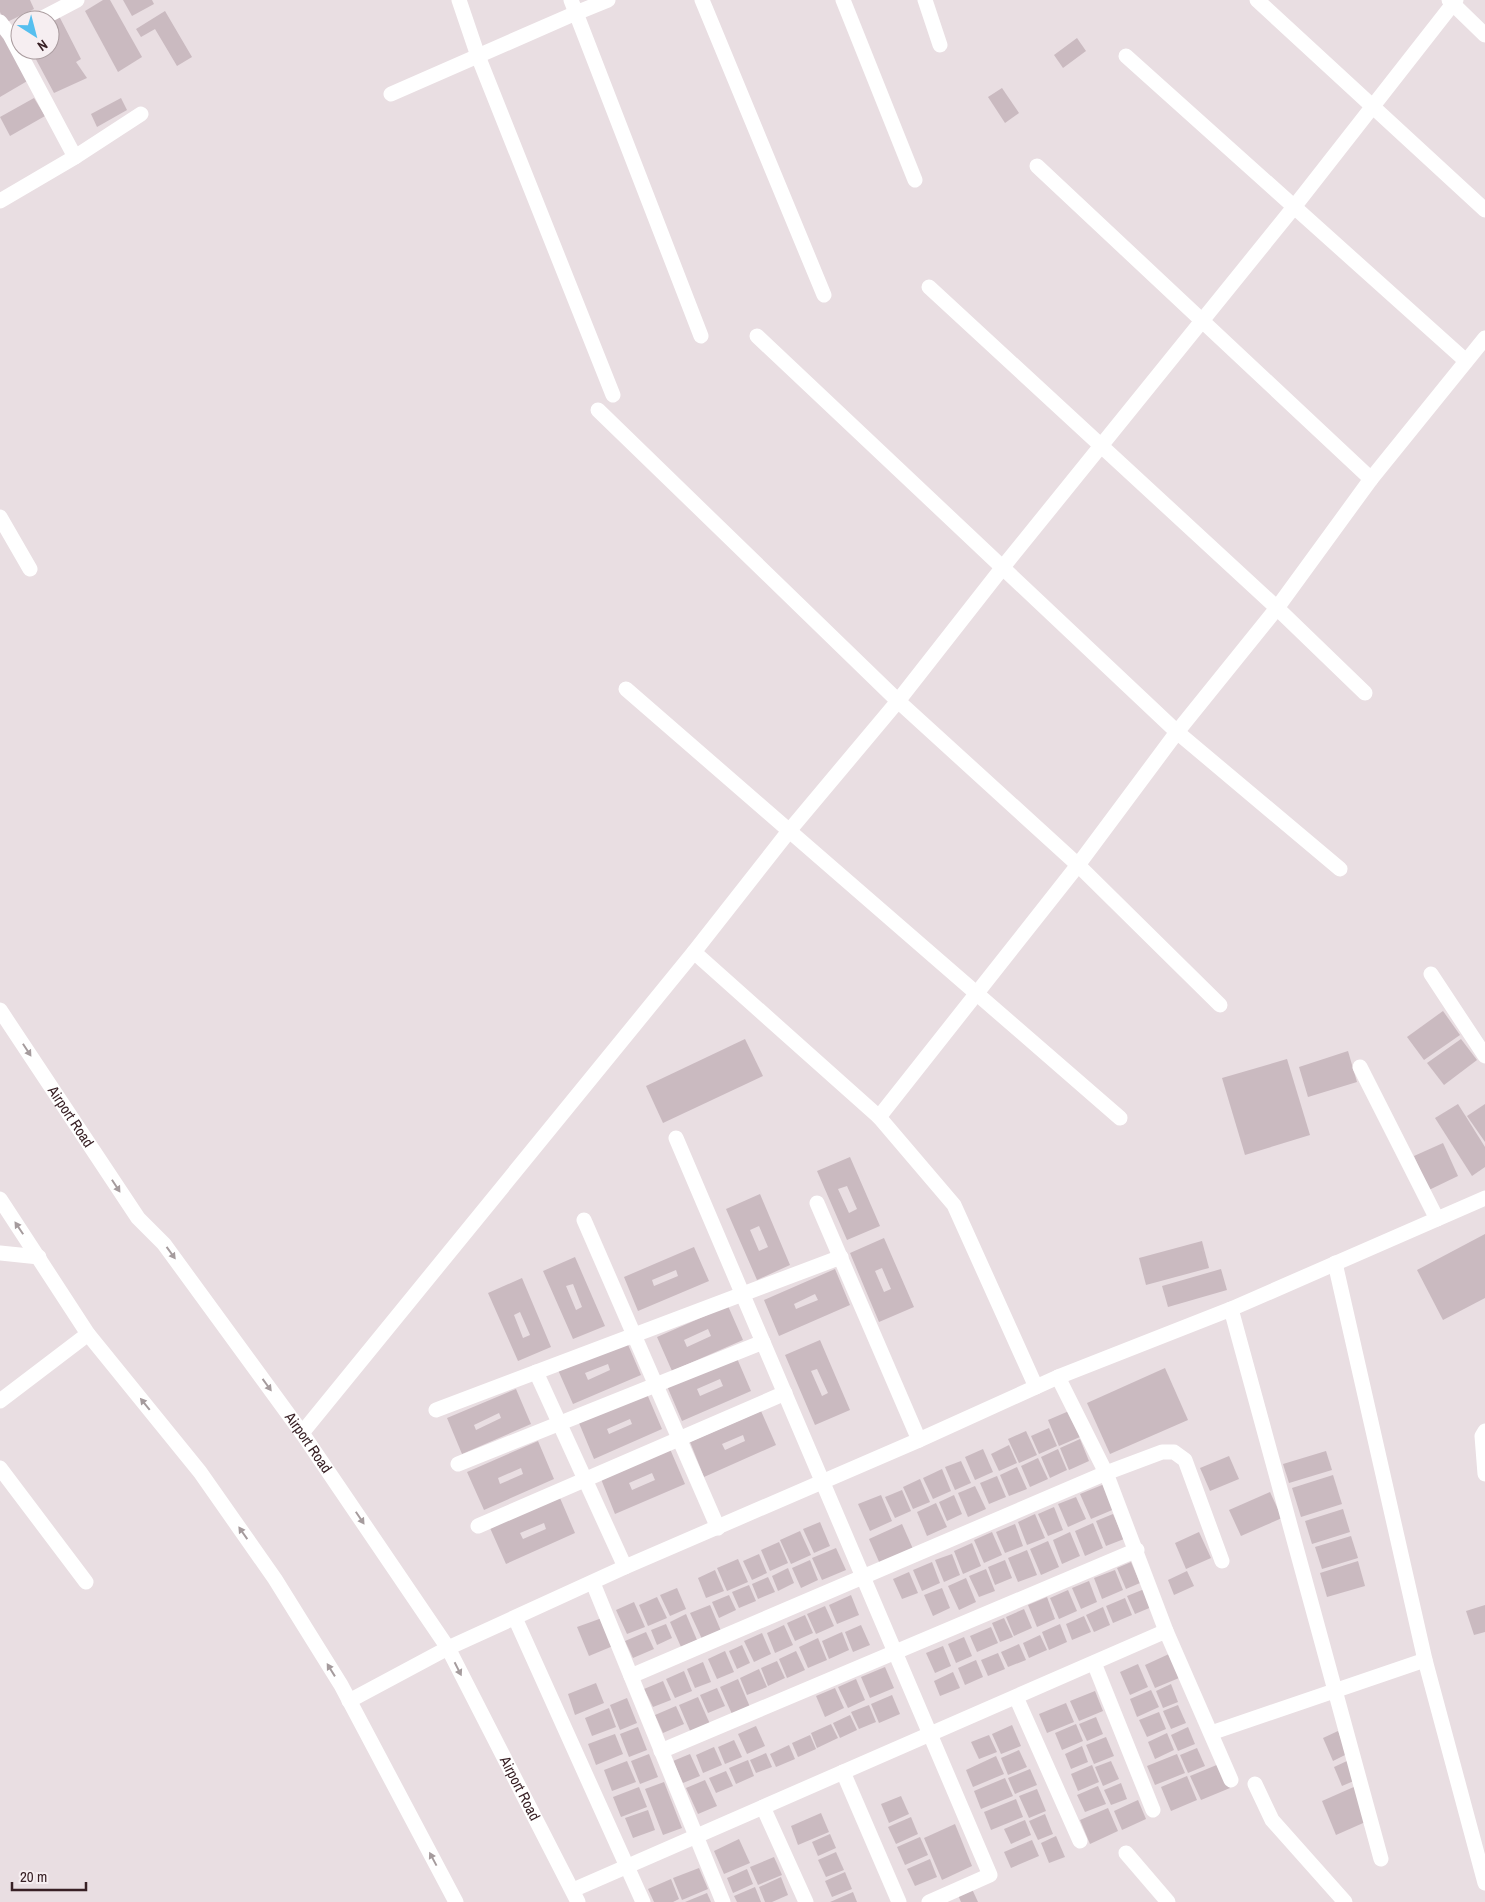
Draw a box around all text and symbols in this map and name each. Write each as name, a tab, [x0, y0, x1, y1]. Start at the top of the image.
north arrow	[10, 10, 60, 60]
text: N	[34, 36, 51, 55]
one-way arrow	[22, 1044, 32, 1057]
street label: Airport Road	[43, 1081, 99, 1151]
one-way arrow	[112, 1179, 121, 1193]
one-way arrow	[14, 1221, 24, 1235]
one-way arrow	[166, 1247, 176, 1260]
one-way arrow	[262, 1378, 272, 1392]
one-way arrow	[139, 1398, 150, 1411]
street label: Airport Road	[280, 1407, 337, 1477]
one-way arrow	[355, 1511, 365, 1525]
one-way arrow	[238, 1526, 248, 1540]
one-way arrow	[454, 1661, 462, 1676]
one-way arrow	[327, 1663, 336, 1676]
street label: Airport Road	[495, 1751, 546, 1824]
one-way arrow	[429, 1852, 437, 1866]
scale bar	[12, 1860, 86, 1892]
text: 20 m	[20, 1866, 47, 1887]

